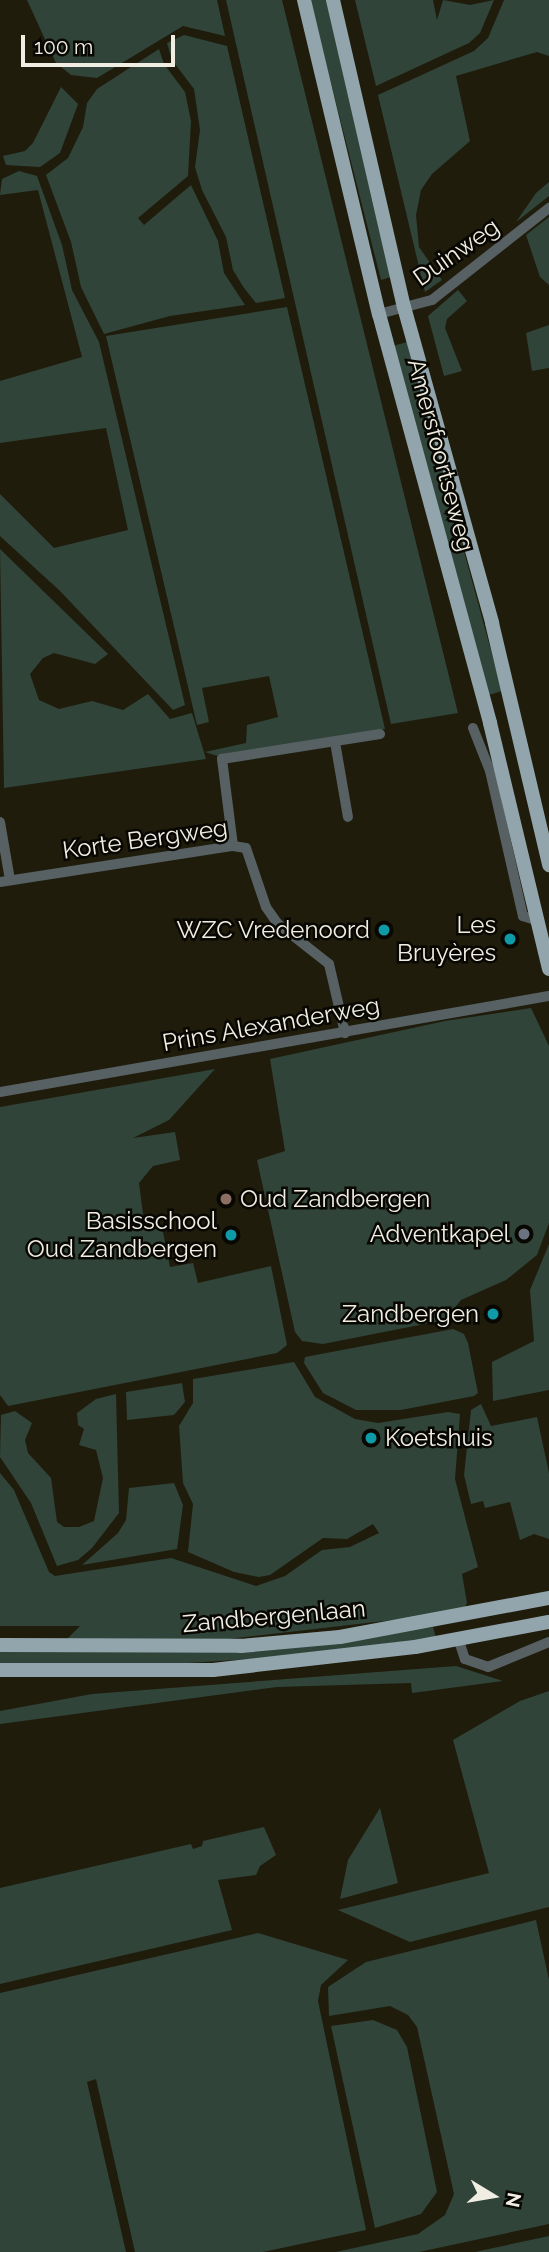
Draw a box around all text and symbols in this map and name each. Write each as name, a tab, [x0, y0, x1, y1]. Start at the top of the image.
scale bar	[24, 21, 178, 65]
text: 100 m	[34, 34, 93, 59]
street label: Duinweg	[407, 212, 505, 292]
street label: Amersfoortseweg	[401, 356, 481, 554]
street label: Korte Bergweg	[61, 813, 229, 865]
place label: Les Bruyères	[397, 911, 496, 967]
place label: WZC Vredenoord	[176, 916, 370, 944]
marker: WZC Vredenoord	[376, 922, 392, 938]
marker: Les Bruyères	[502, 931, 518, 947]
street label: Prins Alexanderweg	[160, 991, 382, 1057]
place label: Oud Zandbergen	[240, 1185, 430, 1213]
marker: Oud Zandbergen	[218, 1191, 234, 1207]
place label: Basisschool Oud Zandbergen	[27, 1207, 217, 1263]
place label: Adventkapel	[370, 1220, 510, 1248]
marker: Adventkapel	[516, 1226, 532, 1242]
marker: Basisschool Oud Zandbergen	[223, 1227, 239, 1243]
place label: Zandbergen	[342, 1300, 479, 1328]
marker: Zandbergen	[485, 1306, 501, 1322]
place label: Koetshuis	[385, 1424, 493, 1452]
marker: Koetshuis	[363, 1430, 379, 1446]
street label: Zandbergenlaan	[181, 1594, 367, 1638]
north arrow	[458, 2161, 528, 2231]
text: N	[501, 2191, 526, 2209]

